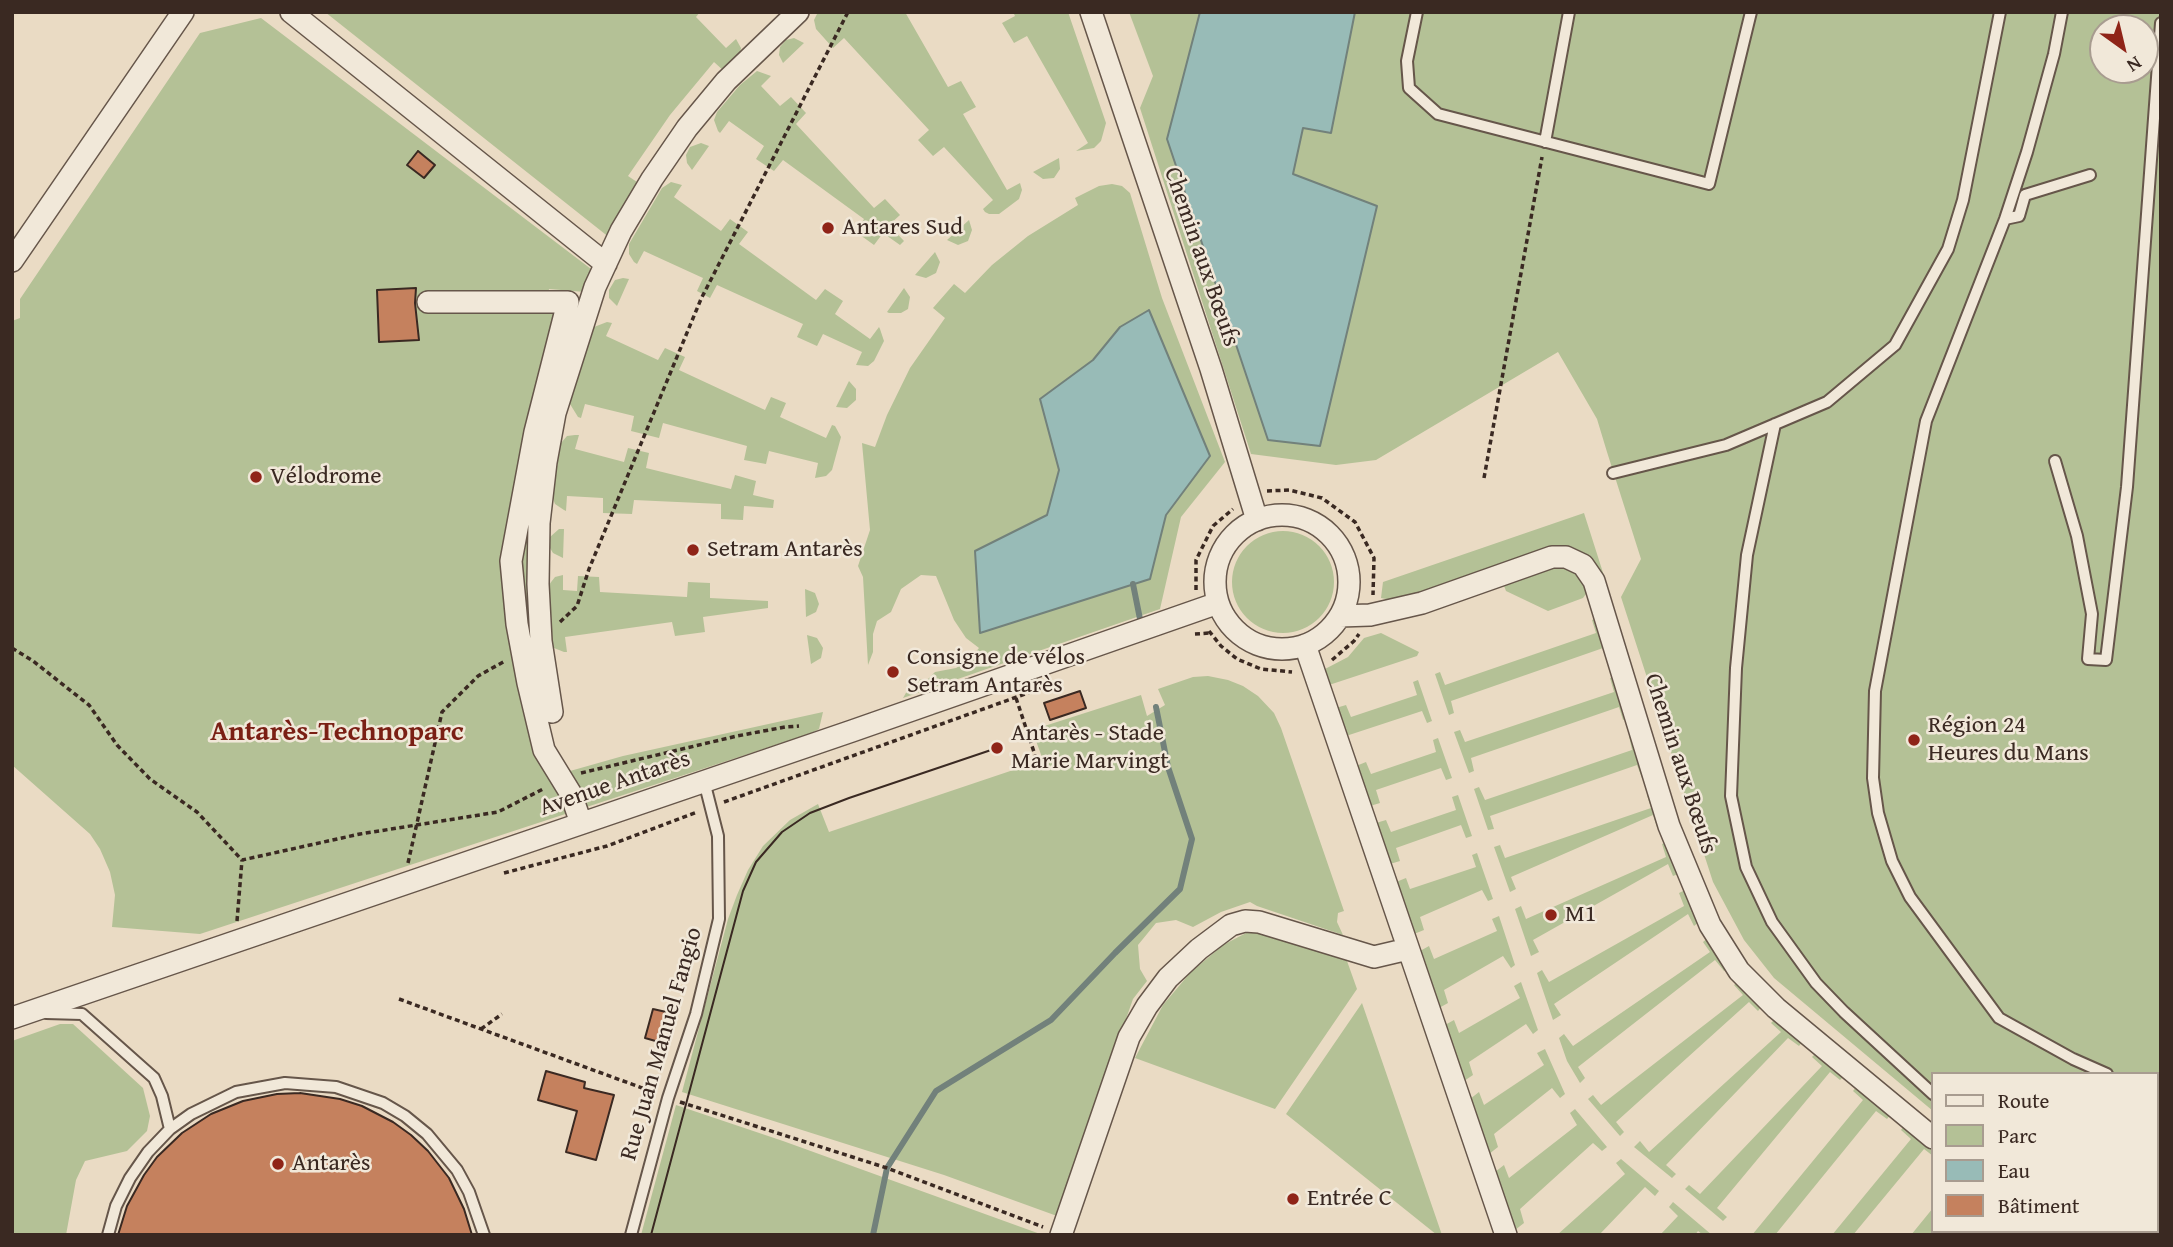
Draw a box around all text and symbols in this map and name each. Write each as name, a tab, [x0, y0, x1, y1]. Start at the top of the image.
north arrow	[2089, 14, 2159, 84]
text: N	[2122, 50, 2148, 80]
street label: Chemin aux Bœufs	[1157, 164, 1245, 350]
place label: Antares Sud	[842, 214, 963, 242]
marker: Antares Sud	[820, 220, 836, 236]
place label: Vélodrome	[270, 463, 381, 491]
marker: Vélodrome	[248, 469, 264, 485]
place label: Setram Antarès	[707, 536, 863, 564]
marker: Setram Antarès	[685, 542, 701, 558]
place label: Consigne de vélos Setram Antarès	[907, 644, 1085, 700]
marker: Consigne de vélos Setram Antarès	[885, 664, 901, 680]
street label: Chemin aux Bœufs	[1637, 670, 1723, 858]
place label: Région 24 Heures du Mans	[1928, 712, 2089, 768]
district label: Antarès-Technoparc	[210, 716, 464, 750]
place label: Antarès - Stade Marie Marvingt	[1011, 720, 1169, 776]
marker: Région 24 Heures du Mans	[1906, 732, 1922, 748]
marker: Antarès - Stade Marie Marvingt	[989, 740, 1005, 756]
street label: Avenue Antarès	[536, 745, 694, 823]
place label: M1	[1565, 901, 1596, 929]
marker: M1	[1543, 907, 1559, 923]
street label: Rue Juan Manuel Fangio	[615, 924, 709, 1164]
legend	[1932, 1072, 2159, 1233]
text: Route	[1998, 1085, 2049, 1116]
text: Parc	[1998, 1120, 2037, 1151]
place label: Antarès	[292, 1150, 371, 1178]
text: Eau	[1998, 1155, 2030, 1186]
marker: Antarès	[270, 1156, 286, 1172]
place label: Entrée C	[1307, 1185, 1392, 1213]
text: Bâtiment	[1998, 1190, 2079, 1221]
marker: Entrée C	[1285, 1191, 1301, 1207]

